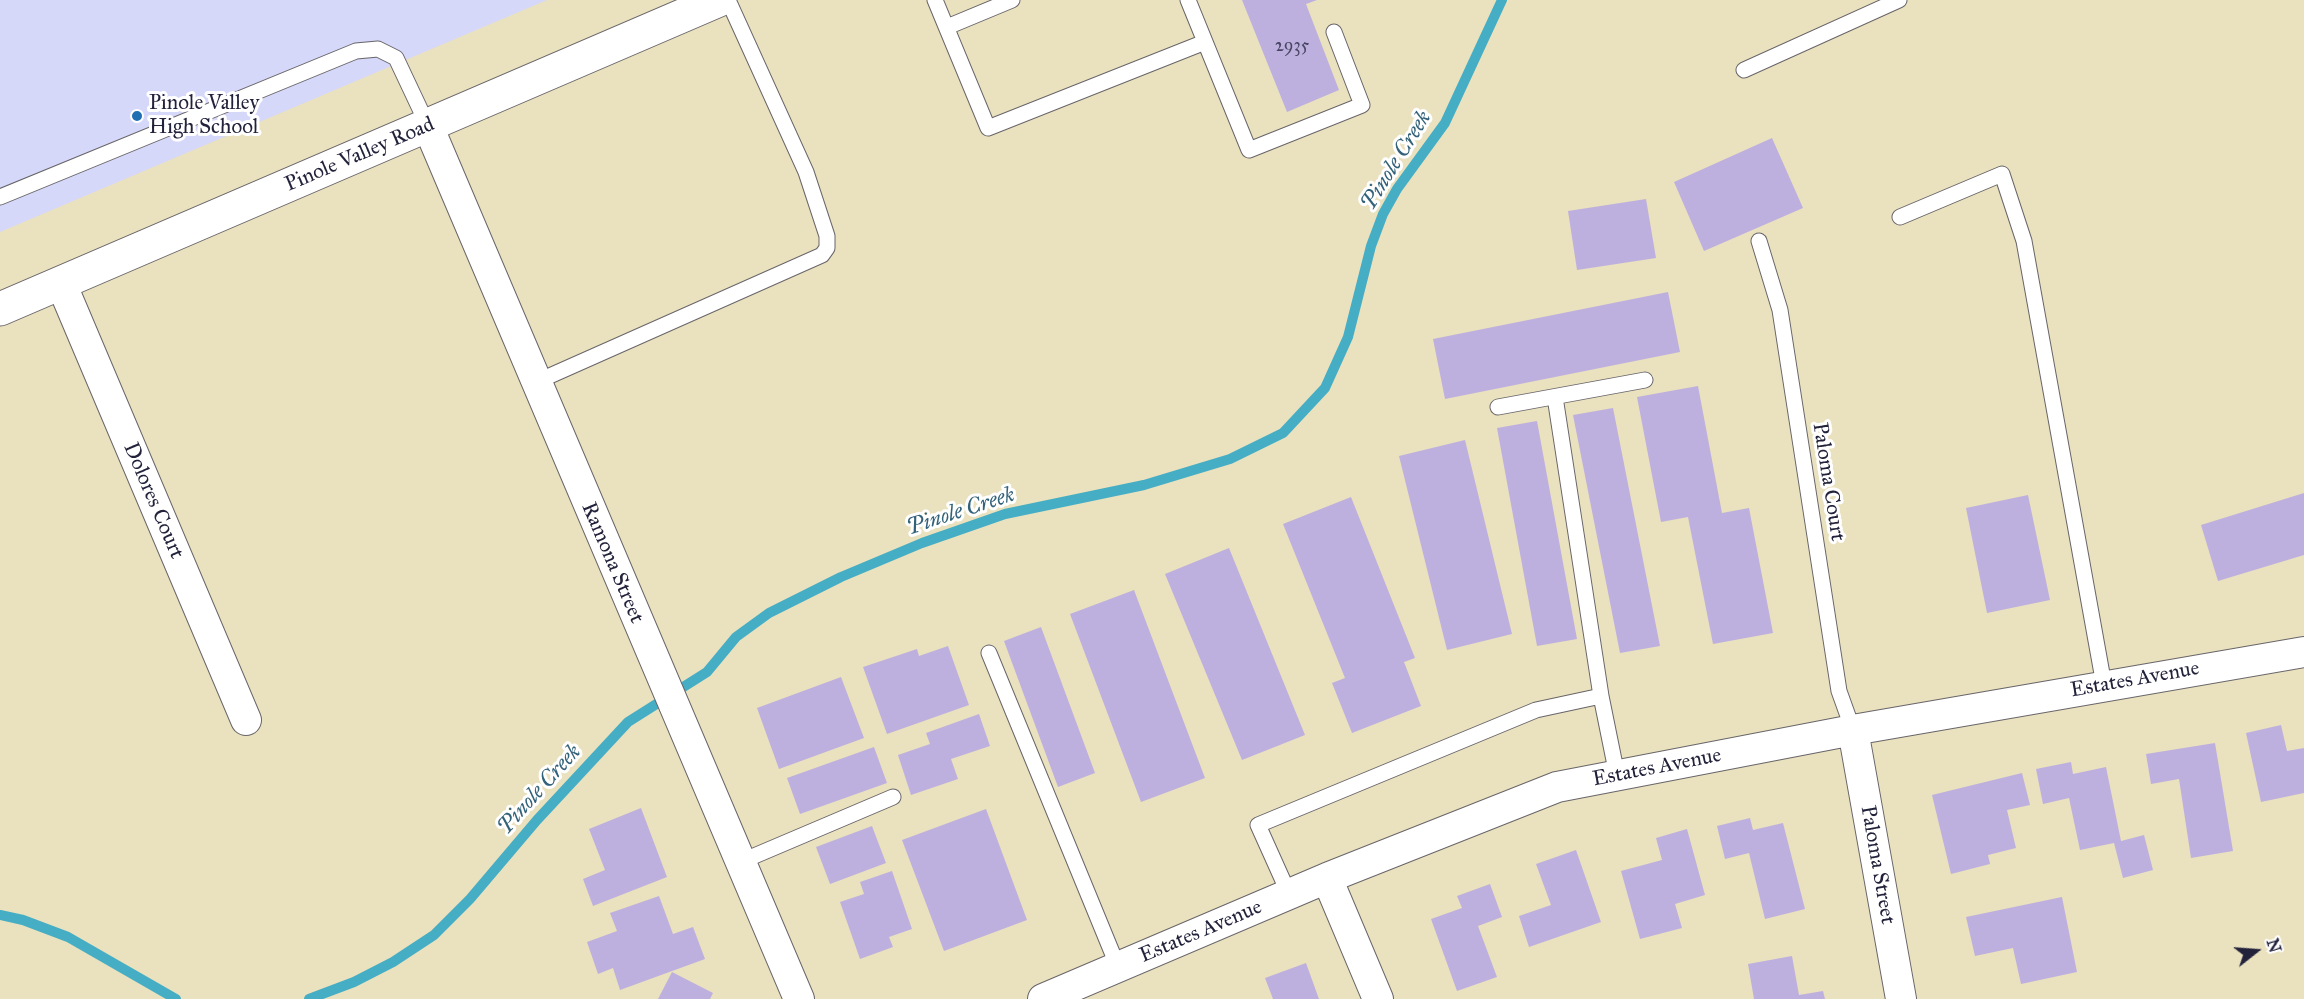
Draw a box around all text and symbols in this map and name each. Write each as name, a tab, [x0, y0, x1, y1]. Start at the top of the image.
house number: 2935	[1275, 36, 1309, 58]
place label: Pinole Valley High School	[149, 91, 259, 141]
water label: Pinole Creek	[1356, 107, 1438, 215]
marker: Pinole Valley High School	[130, 109, 144, 123]
street label: Pinole Valley Road	[282, 112, 438, 198]
street label: Paloma Court	[1806, 421, 1850, 543]
street label: Dolores Court	[117, 439, 189, 563]
water label: Pinole Creek	[904, 482, 1018, 542]
street label: Ramona Street	[575, 499, 649, 627]
street label: Estates Avenue	[2069, 656, 2201, 704]
water label: Pinole Creek	[493, 740, 587, 840]
street label: Estates Avenue	[1591, 743, 1723, 793]
street label: Paloma Street	[1854, 804, 1900, 926]
street label: Estates Avenue	[1136, 895, 1266, 969]
north arrow	[2226, 921, 2286, 981]
text: N	[2263, 936, 2285, 955]

